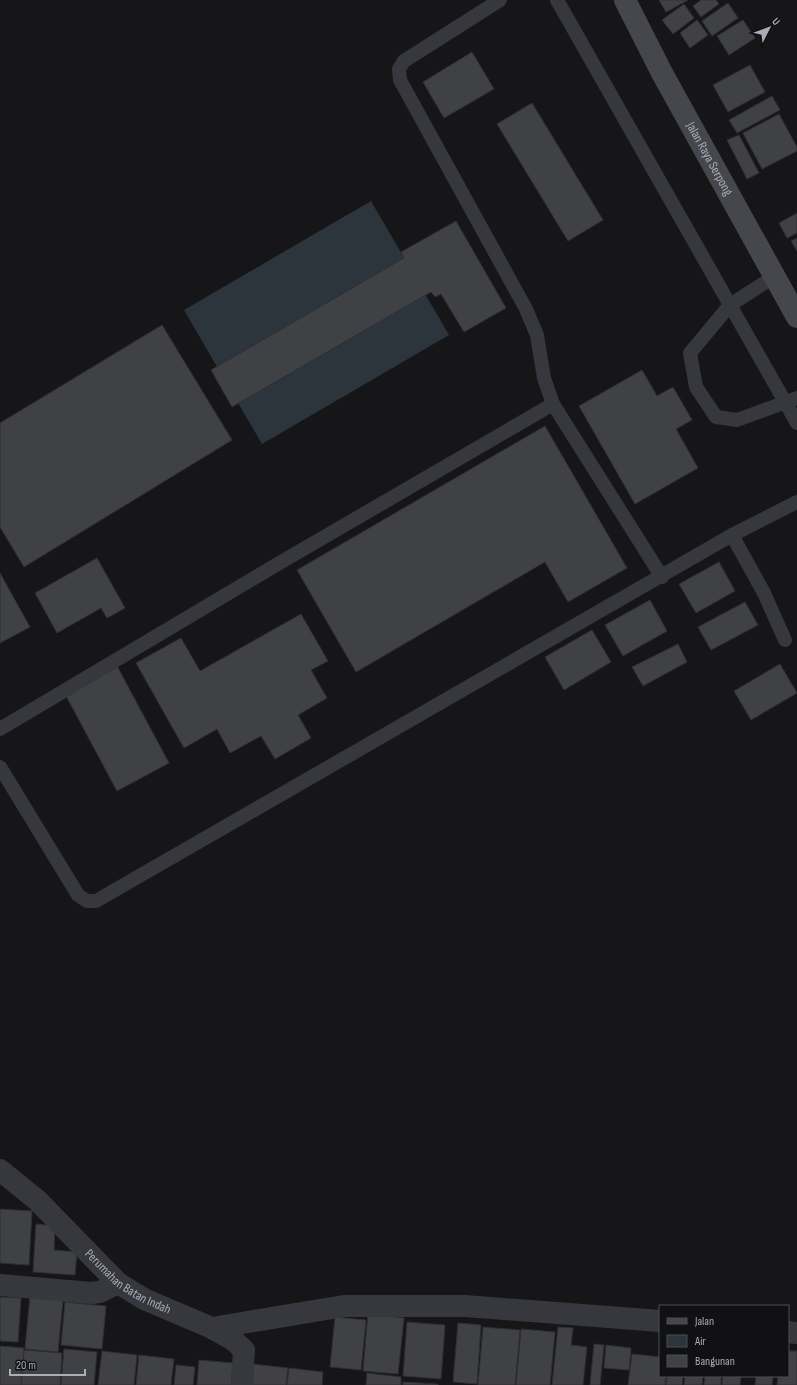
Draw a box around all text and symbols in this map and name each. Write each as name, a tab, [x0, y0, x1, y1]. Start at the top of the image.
north arrow	[749, 8, 789, 48]
text: U	[769, 15, 783, 28]
street label: Jalan Raya Serpong	[682, 118, 736, 198]
street label: Perumahan Batan Indah	[81, 1246, 173, 1318]
legend	[659, 1305, 789, 1377]
text: Jalan	[694, 1314, 714, 1329]
text: Air	[694, 1334, 706, 1349]
scale bar	[10, 1351, 85, 1377]
text: Bangunan	[695, 1354, 735, 1369]
text: 20 m	[16, 1358, 36, 1373]

